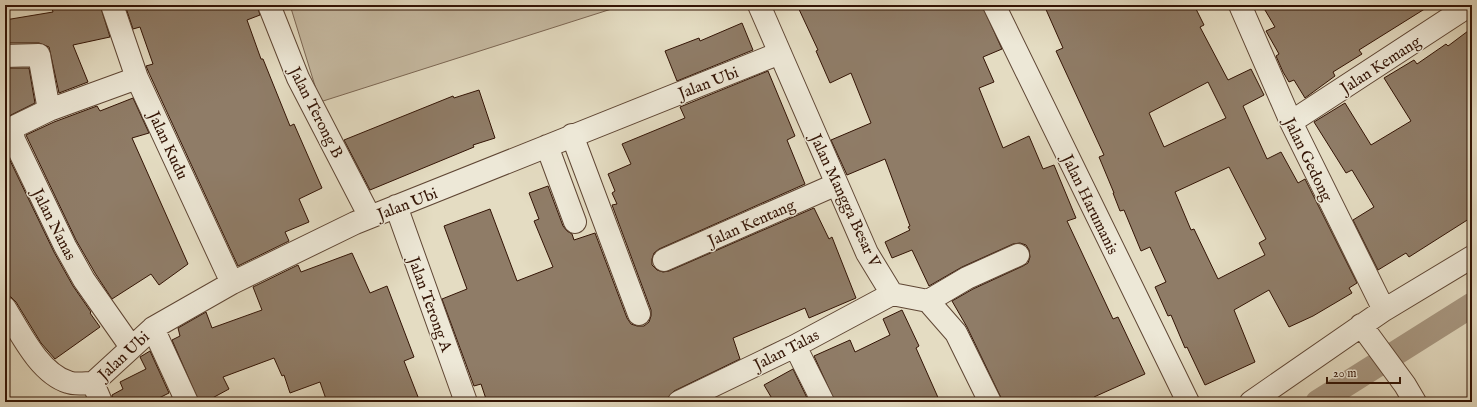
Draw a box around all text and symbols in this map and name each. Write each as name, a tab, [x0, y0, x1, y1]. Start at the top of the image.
street label: Jalan Kemang	[1335, 32, 1425, 100]
street label: Jalan Terong B	[283, 62, 347, 162]
street label: Jalan Ubi	[674, 63, 742, 105]
street label: Jalan Kudu	[142, 107, 192, 183]
street label: Jalan Gedong	[1277, 113, 1336, 205]
street label: Jalan Mangga Besar V	[804, 129, 884, 271]
street label: Jalan Harumanis	[1055, 150, 1122, 259]
street label: Jalan Nanas	[26, 184, 80, 264]
street label: Jalan Ubi	[373, 184, 441, 226]
street label: Jalan Kentang	[703, 196, 799, 253]
street label: Jalan Terong A	[402, 252, 456, 356]
street label: Jalan Talas	[749, 326, 823, 377]
street label: Jalan Ubi	[93, 328, 154, 387]
scale bar	[1327, 359, 1400, 385]
text: 20 m	[1333, 366, 1356, 381]

